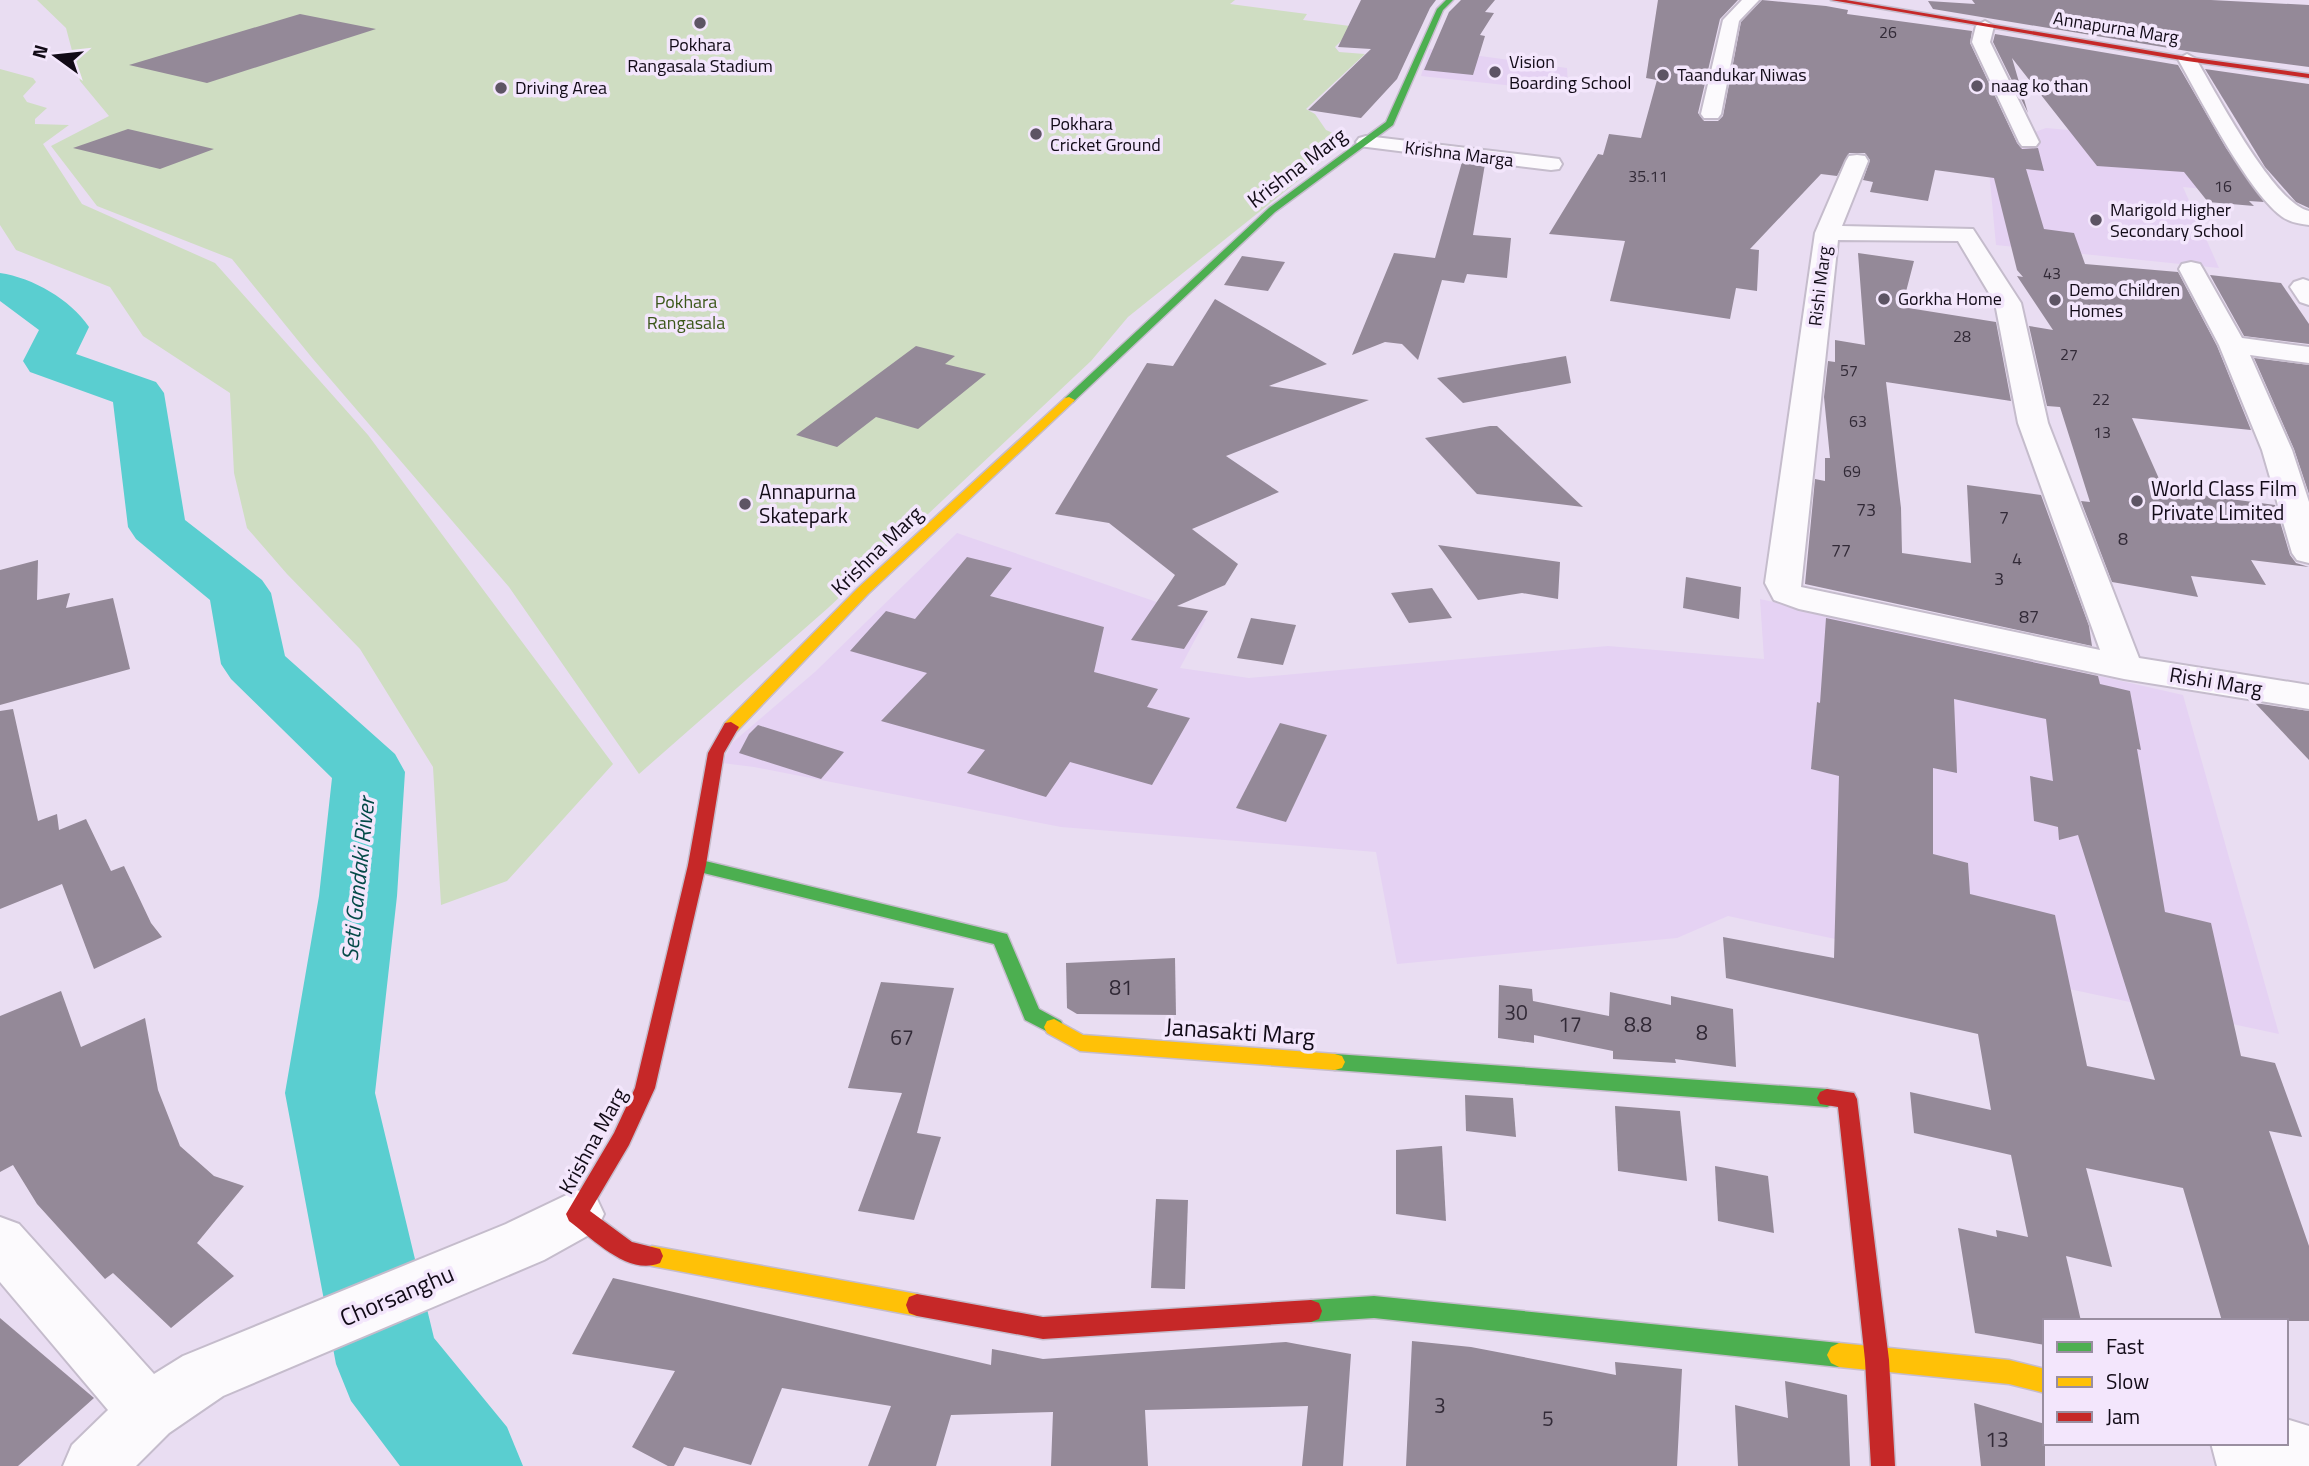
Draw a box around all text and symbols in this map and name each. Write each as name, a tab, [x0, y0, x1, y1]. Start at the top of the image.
street label: Annapurna Marg	[2051, 4, 2181, 51]
marker: Pokhara Rangasala Stadium	[692, 15, 708, 31]
house number: 26	[1879, 20, 1897, 44]
north arrow	[21, 21, 91, 91]
place label: Pokhara Rangasala Stadium	[627, 31, 773, 79]
text: N	[23, 41, 55, 62]
place label: Vision Boarding School	[1509, 48, 1631, 96]
place label: Taandukar Niwas	[1677, 61, 1807, 88]
marker: Vision Boarding School	[1487, 64, 1503, 80]
marker: Taandukar Niwas	[1655, 67, 1671, 83]
place label: naag ko than	[1991, 72, 2088, 99]
place label: Driving Area	[515, 74, 607, 101]
marker: naag ko than	[1969, 78, 1985, 94]
marker: Driving Area	[493, 80, 509, 96]
place label: Pokhara Cricket Ground	[1050, 110, 1161, 158]
street label: Krishna Marg	[1240, 119, 1353, 215]
marker: Pokhara Cricket Ground	[1028, 126, 1044, 142]
street label: Krishna Marga	[1403, 133, 1515, 174]
house number: 35.11	[1628, 164, 1668, 188]
house number: 16	[2214, 174, 2232, 198]
place label: Marigold Higher Secondary School	[2110, 196, 2244, 244]
marker: Marigold Higher Secondary School	[2088, 212, 2104, 228]
street label: Rishi Marg	[1801, 244, 1838, 328]
house number: 43	[2043, 261, 2061, 285]
place label: Demo Children Homes	[2069, 276, 2180, 324]
place label: Gorkha Home	[1898, 285, 2002, 312]
park label: Pokhara Rangasala	[647, 288, 725, 336]
marker: Gorkha Home	[1876, 291, 1892, 307]
marker: Demo Children Homes	[2047, 292, 2063, 308]
house number: 28	[1953, 324, 1971, 348]
house number: 27	[2060, 342, 2078, 366]
house number: 57	[1840, 358, 1858, 382]
house number: 22	[2092, 387, 2110, 411]
house number: 63	[1849, 409, 1867, 433]
house number: 13	[2093, 420, 2111, 444]
house number: 69	[1843, 459, 1861, 483]
place label: World Class Film Private Limited	[2151, 472, 2297, 528]
place label: Annapurna Skatepark	[759, 475, 856, 531]
marker: World Class Film Private Limited	[2129, 493, 2145, 509]
marker: Annapurna Skatepark	[737, 496, 753, 512]
house number: 73	[1856, 496, 1876, 523]
street label: Krishna Marg	[823, 498, 930, 603]
house number: 7	[1999, 504, 2009, 531]
house number: 8	[2118, 525, 2128, 552]
house number: 77	[1831, 537, 1851, 564]
house number: 4	[2012, 545, 2022, 572]
house number: 3	[1994, 565, 2004, 592]
house number: 87	[2019, 603, 2039, 630]
street label: Rishi Marg	[2167, 658, 2265, 704]
water label: Seti Gandaki River	[332, 793, 384, 962]
house number: 81	[1109, 971, 1133, 1003]
house number: 30	[1504, 996, 1528, 1028]
street label: Janasakti Marg	[1164, 1008, 1316, 1054]
house number: 17	[1558, 1008, 1582, 1040]
house number: 8.8	[1624, 1008, 1652, 1040]
house number: 8	[1696, 1016, 1708, 1048]
house number: 67	[890, 1021, 914, 1053]
street label: Krishna Marg	[550, 1081, 635, 1200]
street label: Chorsanghu	[334, 1255, 459, 1335]
legend	[2043, 1319, 2288, 1445]
text: Fast	[2106, 1330, 2145, 1362]
text: Slow	[2106, 1365, 2149, 1397]
house number: 3	[1434, 1389, 1446, 1421]
text: Jam	[2106, 1400, 2140, 1432]
house number: 5	[1542, 1402, 1554, 1434]
house number: 13	[1985, 1423, 2009, 1455]

